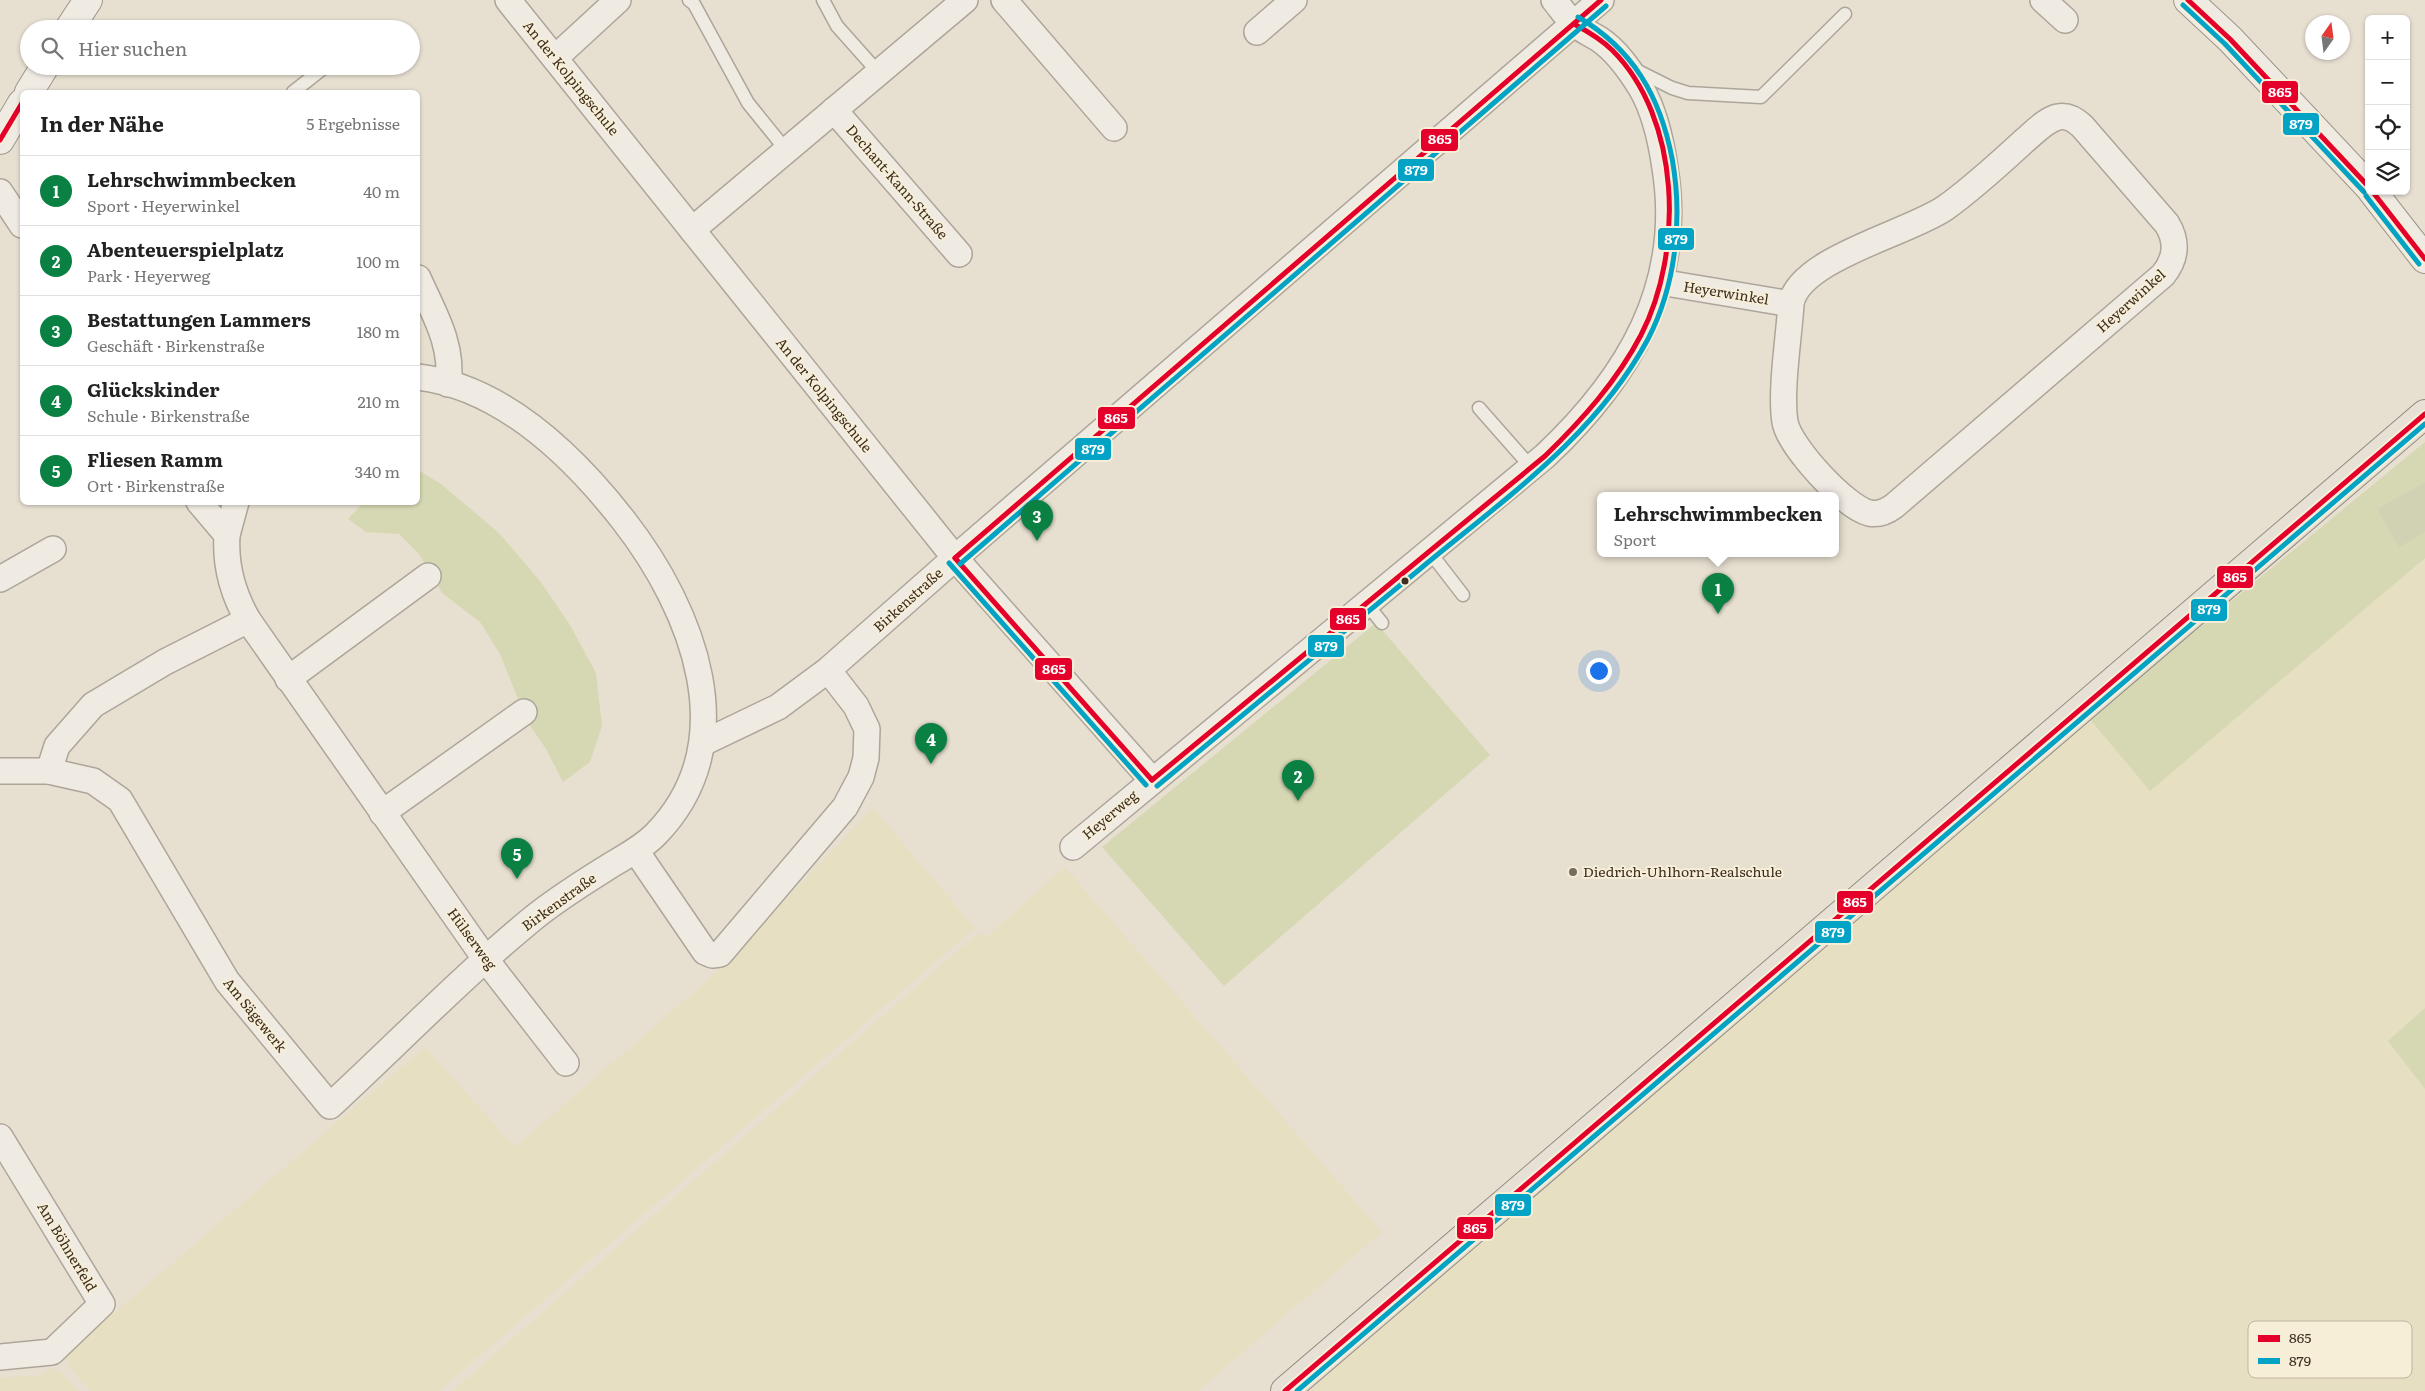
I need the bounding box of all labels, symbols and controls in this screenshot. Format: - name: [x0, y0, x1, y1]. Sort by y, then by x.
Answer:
- north arrow: [2305, 15, 2350, 60]
- map controls: [2365, 15, 2410, 195]
- button: +: [2365, 15, 2410, 60]
- street label: An der Kolpingschule: [519, 16, 625, 139]
- search box: [20, 20, 420, 75]
- icon: search: [38, 34, 66, 62]
- text: Hier suchen: [78, 34, 187, 62]
- button: −: [2365, 60, 2410, 105]
- line badge: 865: [2261, 80, 2299, 104]
- text: 865: [2268, 81, 2292, 101]
- button: locate: [2365, 105, 2410, 150]
- text: In der Nähe: [40, 107, 164, 138]
- text: 5 Ergebnisse: [306, 111, 400, 135]
- line badge: 879: [2282, 112, 2320, 136]
- text: 879: [2289, 113, 2313, 133]
- street label: Dechant-Kann-Straße: [842, 120, 953, 243]
- line badge: 865: [1420, 128, 1459, 152]
- text: 865: [1428, 128, 1452, 148]
- button: layers: [2365, 150, 2410, 195]
- line badge: 879: [1397, 158, 1435, 182]
- text: 879: [1404, 159, 1428, 179]
- text: Lehrschwimmbecken: [87, 165, 296, 193]
- text: 1: [53, 179, 59, 203]
- text: 40 m: [363, 179, 400, 203]
- text: Sport · Heyerwinkel: [87, 193, 240, 217]
- line badge: 879: [1657, 227, 1695, 251]
- text: 879: [1664, 228, 1688, 248]
- text: Abenteuerspielplatz: [87, 235, 284, 263]
- text: 2: [52, 249, 60, 273]
- text: 100 m: [356, 249, 400, 273]
- text: Park · Heyerweg: [87, 263, 210, 287]
- street label: Heyerwinkel: [2092, 264, 2169, 337]
- street label: Heyerwinkel: [1682, 275, 1771, 309]
- text: Bestattungen Lammers: [87, 305, 311, 333]
- text: 3: [52, 319, 60, 343]
- text: 180 m: [357, 319, 400, 343]
- text: Geschäft · Birkenstraße: [87, 333, 265, 357]
- street label: An der Kolpingschule: [772, 333, 878, 456]
- text: Glückskinder: [87, 375, 220, 403]
- text: 4: [51, 389, 61, 413]
- text: 210 m: [357, 389, 400, 413]
- text: Schule · Birkenstraße: [87, 403, 250, 427]
- line badge: 865: [1097, 406, 1136, 430]
- text: 865: [1104, 407, 1128, 427]
- line badge: 879: [1074, 437, 1112, 461]
- text: 879: [1081, 438, 1105, 458]
- text: Fliesen Ramm: [87, 445, 223, 473]
- text: 5: [52, 459, 60, 483]
- text: 340 m: [355, 459, 400, 483]
- text: Ort · Birkenstraße: [87, 473, 225, 497]
- popup: [1597, 492, 1839, 557]
- text: Lehrschwimmbecken: [1613, 499, 1823, 527]
- pin: 3: [1021, 500, 1053, 541]
- text: Sport: [1613, 527, 1656, 551]
- street label: Birkenstraße: [868, 563, 946, 636]
- line badge: 865: [2216, 565, 2254, 589]
- text: 865: [2223, 566, 2247, 586]
- pin: 1: [1702, 573, 1734, 614]
- unlabelled marker: [1400, 576, 1410, 586]
- line badge: 879: [2190, 598, 2228, 622]
- text: 879: [2197, 598, 2221, 618]
- line badge: 865: [1329, 607, 1367, 631]
- text: 865: [1336, 608, 1360, 628]
- line badge: 879: [1307, 634, 1345, 658]
- text: 879: [1314, 635, 1338, 655]
- line badge: 865: [1034, 657, 1073, 681]
- text: 865: [1042, 658, 1066, 678]
- your location: [1586, 658, 1612, 684]
- pin: 4: [915, 723, 947, 764]
- pin: 2: [1282, 760, 1314, 801]
- street label: Heyerweg: [1077, 785, 1142, 843]
- pin: 5: [501, 838, 533, 879]
- place label: Diedrich-Uhlhorn-Realschule: [1583, 861, 1782, 881]
- marker: Diedrich-Uhlhorn-Realschule: [1567, 866, 1579, 878]
- street label: Birkenstraße: [517, 867, 600, 935]
- line badge: 865: [1836, 890, 1874, 914]
- text: 865: [1843, 891, 1867, 911]
- street label: Hülserweg: [444, 903, 502, 974]
- line badge: 879: [1814, 920, 1852, 944]
- text: 879: [1821, 921, 1845, 941]
- street label: Am Sägewerk: [219, 973, 292, 1056]
- line badge: 879: [1494, 1193, 1532, 1217]
- text: 879: [1501, 1194, 1525, 1214]
- street label: Am Böhnerfeld: [33, 1198, 103, 1295]
- line badge: 865: [1456, 1216, 1494, 1240]
- text: 865: [1463, 1217, 1487, 1237]
- legend: [2248, 1321, 2412, 1378]
- text: 865: [2289, 1327, 2311, 1347]
- text: 879: [2289, 1350, 2311, 1370]

